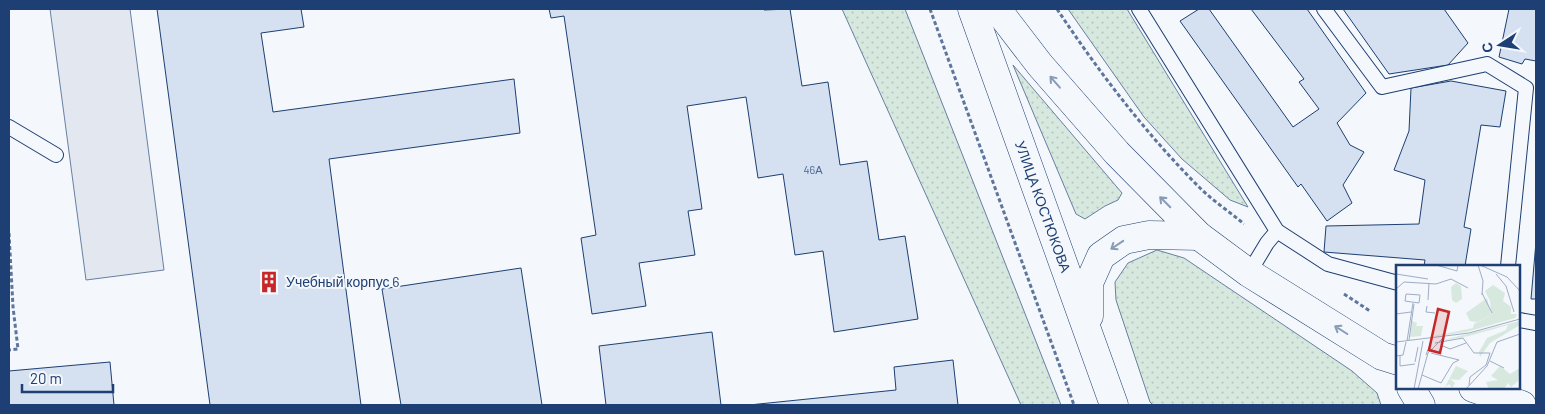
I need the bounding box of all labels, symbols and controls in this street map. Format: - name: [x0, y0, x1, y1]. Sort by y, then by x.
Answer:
- north arrow: [1475, 20, 1525, 70]
- text: С: [1477, 41, 1496, 55]
- one-way arrow: [1049, 76, 1060, 89]
- street label: УЛИЦА КОСТЮКОВА: [1012, 138, 1075, 275]
- house number: 46А: [803, 163, 823, 176]
- one-way arrow: [1159, 195, 1171, 208]
- one-way arrow: [1111, 240, 1125, 250]
- inset map: [1396, 265, 1520, 389]
- building icon: Учебный корпус 6: [256, 269, 282, 295]
- place label: Учебный корпус 6: [286, 273, 400, 290]
- one-way arrow: [1334, 325, 1348, 335]
- scale bar: [22, 362, 114, 394]
- text: 20 m: [30, 369, 62, 387]

